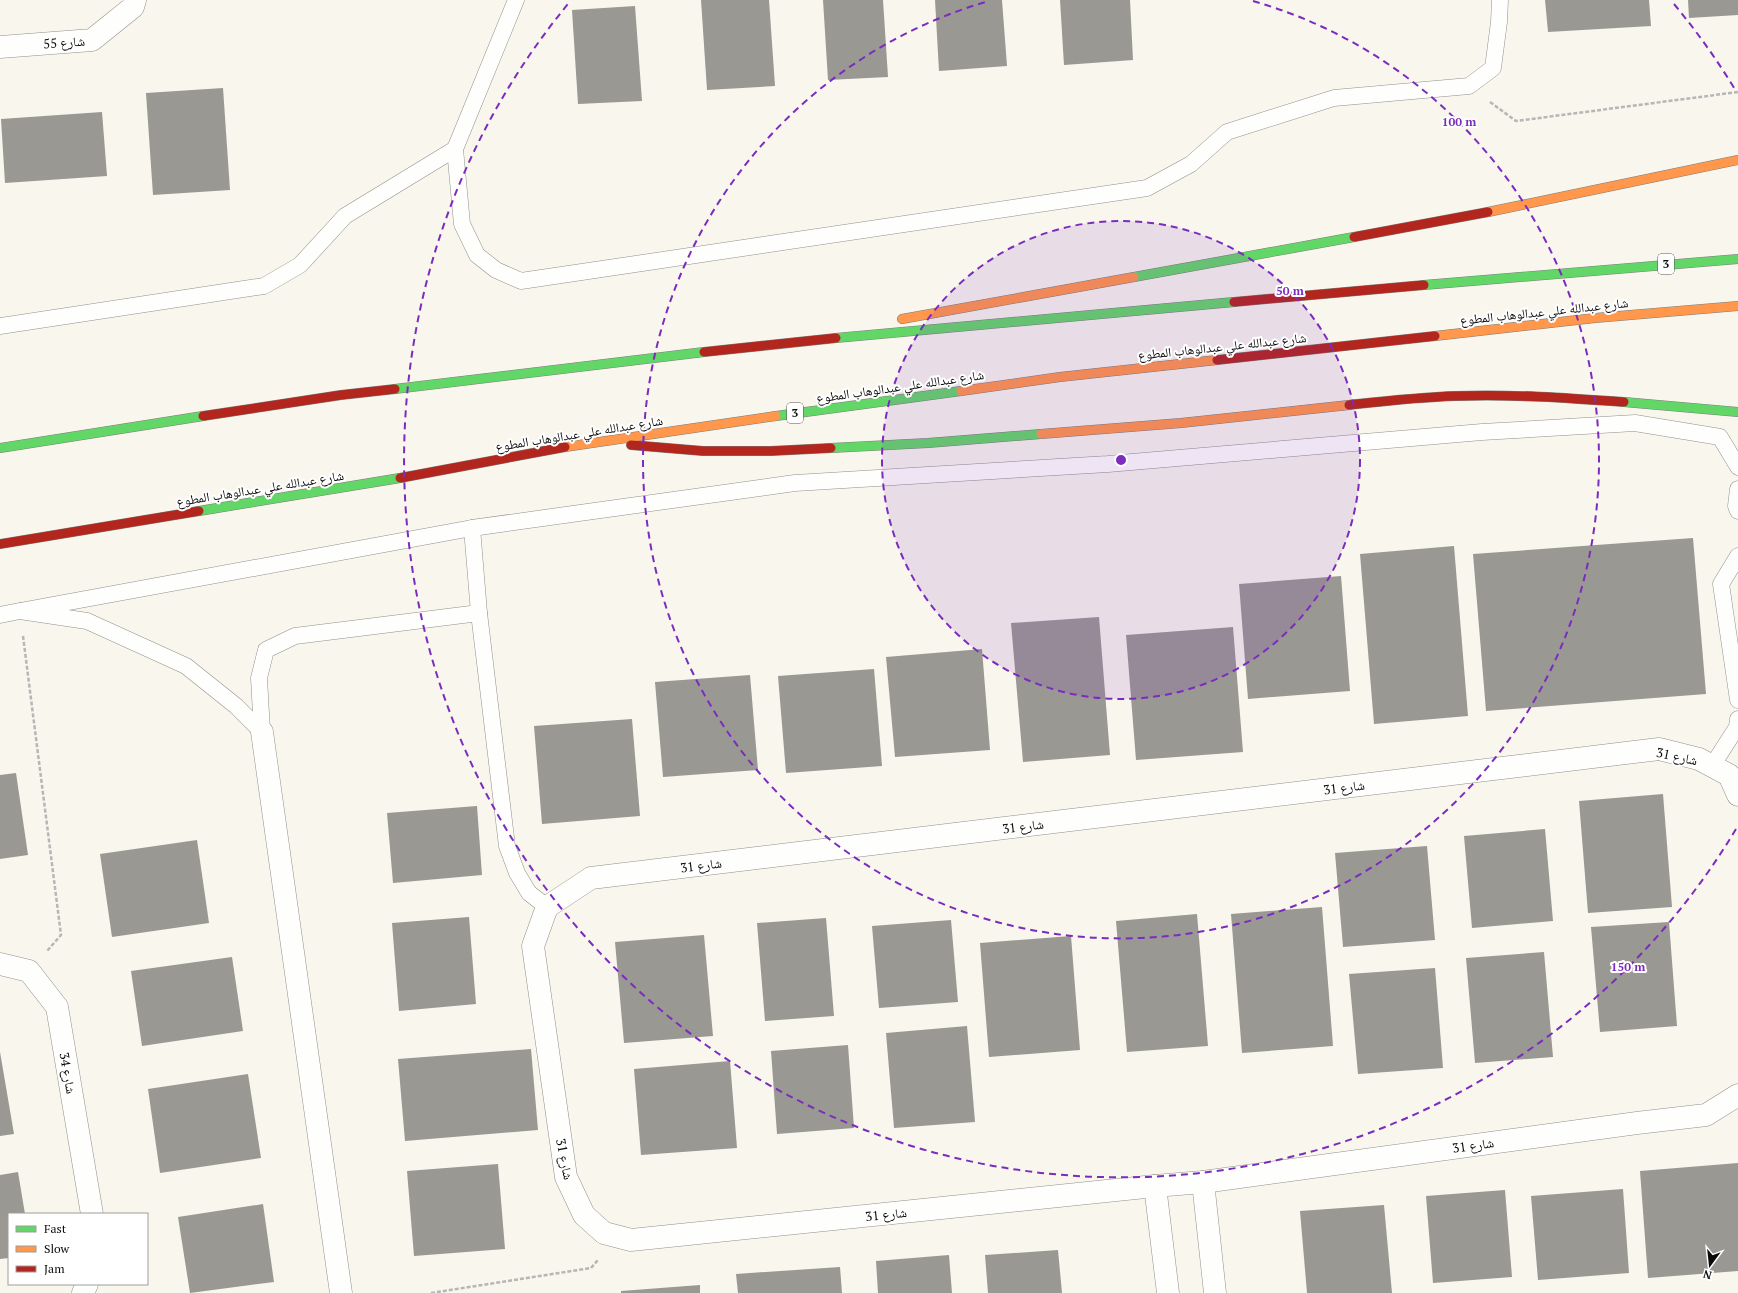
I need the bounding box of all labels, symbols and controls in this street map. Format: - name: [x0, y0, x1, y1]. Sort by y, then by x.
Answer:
- street label: شارع 55: [43, 32, 86, 53]
- text: 100 m: [1442, 114, 1476, 129]
- road number: 3: [1658, 254, 1674, 274]
- text: 50 m: [1276, 283, 1304, 298]
- street label: شارع عبدالله علي عبدالوهاب المطوع: [1459, 293, 1629, 331]
- street label: شارع عبدالله علي عبدالوهاب المطوع: [1137, 328, 1307, 366]
- street label: شارع عبدالله علي عبدالوهاب المطوع: [815, 365, 985, 409]
- road number: 3: [787, 403, 803, 423]
- street label: شارع عبدالله علي عبدالوهاب المطوع: [494, 411, 664, 457]
- centre of rings: [1114, 453, 1128, 467]
- street label: شارع عبدالله علي عبدالوهاب المطوع: [175, 466, 345, 512]
- street label: شارع 31: [1655, 743, 1699, 770]
- street label: شارع 31: [1322, 776, 1366, 799]
- street label: شارع 31: [1001, 815, 1045, 838]
- street label: شارع 31: [679, 854, 723, 877]
- text: 150 m: [1611, 959, 1645, 974]
- street label: شارع 34: [55, 1051, 80, 1095]
- street label: شارع 31: [1451, 1133, 1495, 1158]
- street label: شارع 31: [551, 1137, 578, 1181]
- street label: شارع 31: [864, 1203, 908, 1226]
- legend: [8, 1213, 148, 1285]
- text: Fast: [44, 1221, 67, 1236]
- text: Slow: [44, 1241, 70, 1256]
- north arrow: [1690, 1245, 1730, 1285]
- text: Jam: [44, 1261, 65, 1276]
- text: N: [1701, 1267, 1713, 1283]

